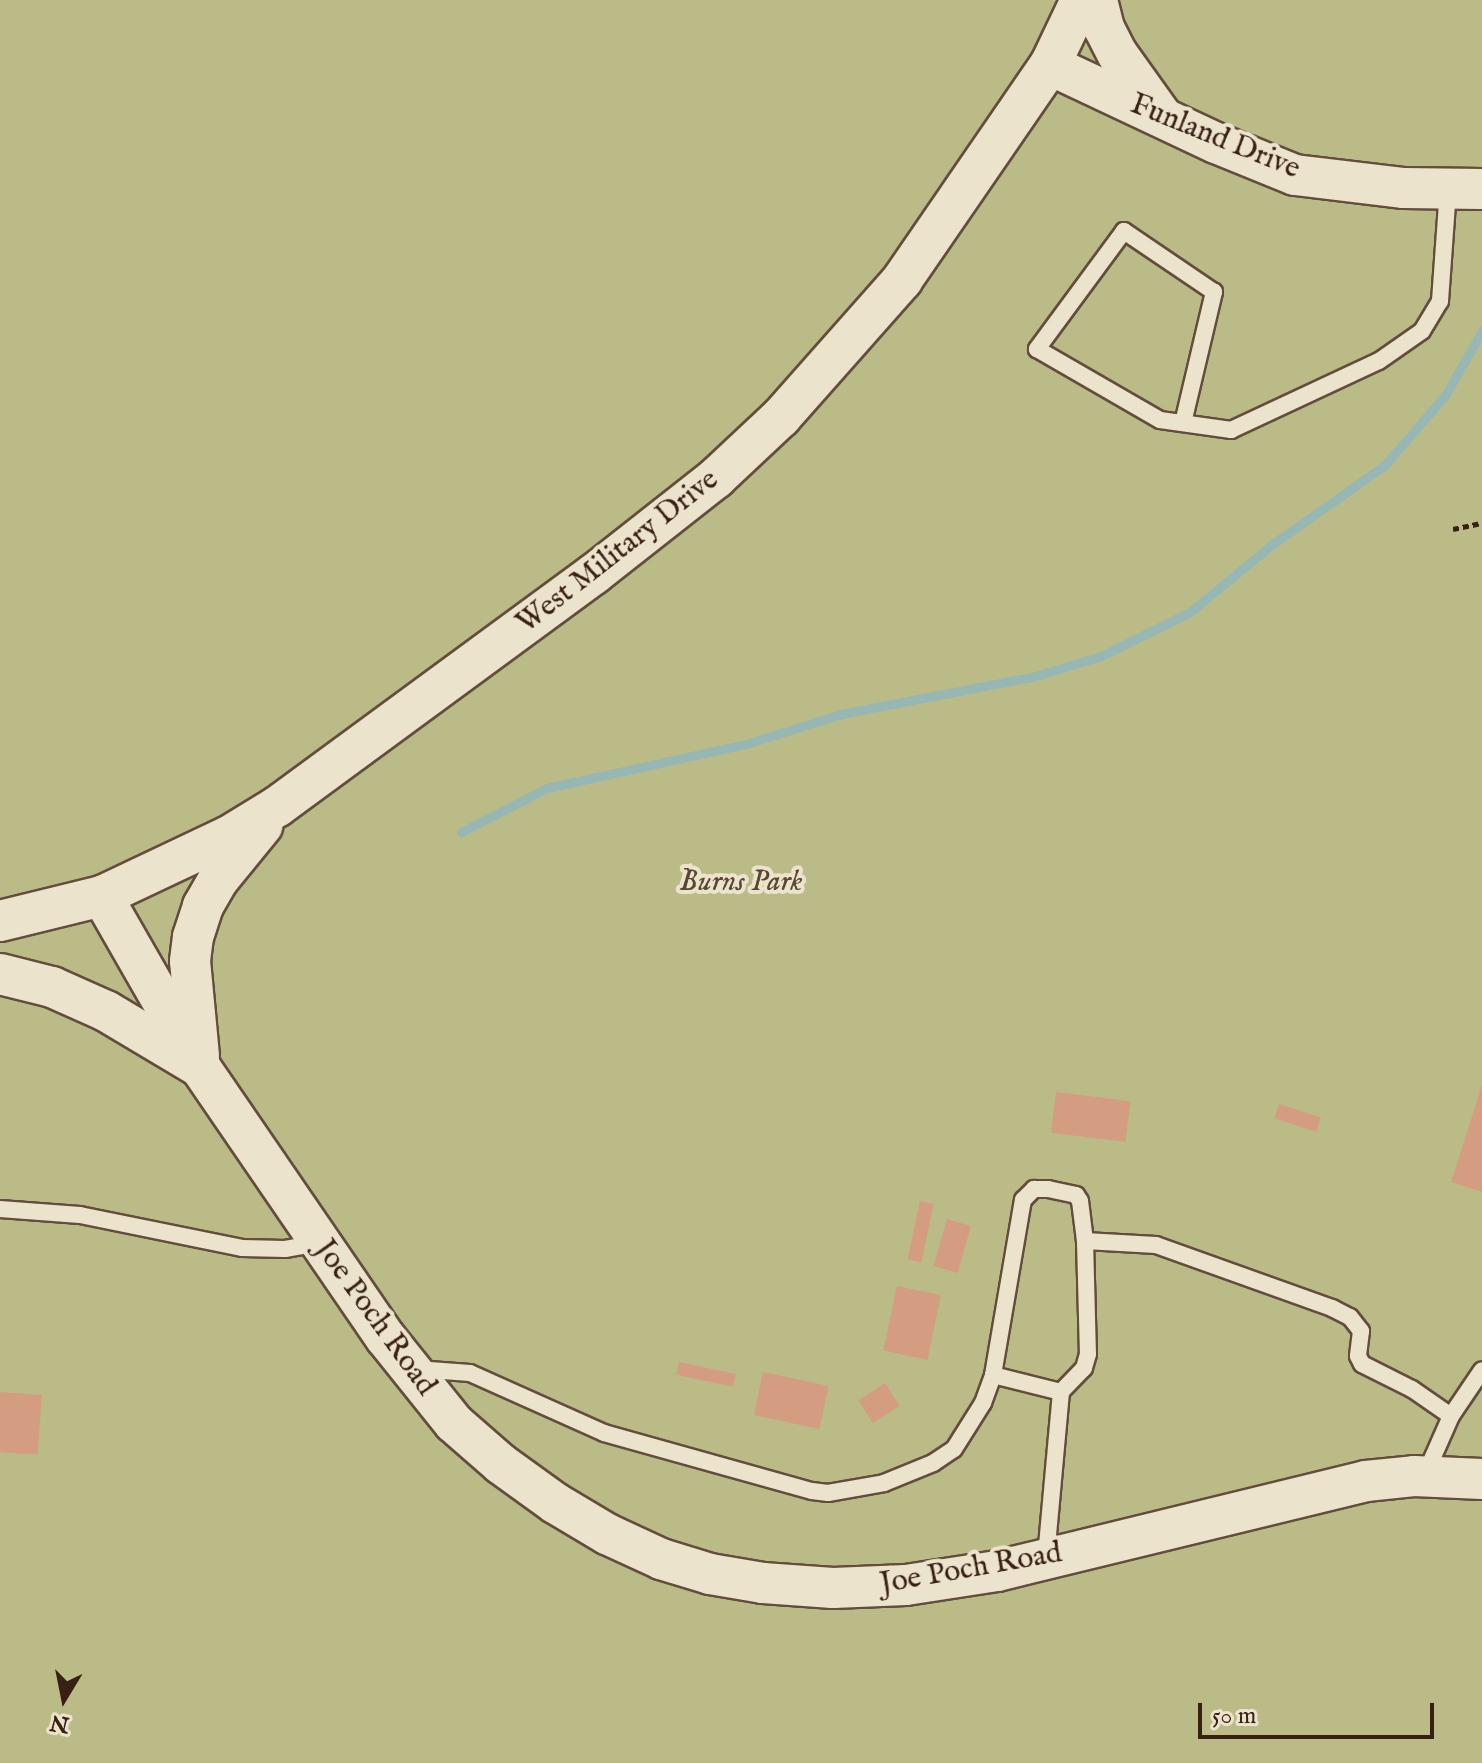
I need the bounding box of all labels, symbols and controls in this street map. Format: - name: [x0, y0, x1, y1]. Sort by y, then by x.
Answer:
- street label: Funland Drive: [1125, 87, 1305, 187]
- street label: West Military Drive: [510, 462, 726, 642]
- park label: Burns Park: [679, 864, 803, 900]
- street label: Joe Poch Road: [306, 1233, 444, 1403]
- street label: Joe Poch Road: [877, 1535, 1065, 1603]
- north arrow: [24, 1659, 104, 1739]
- scale bar: [1202, 1687, 1438, 1737]
- text: 50 m: [1212, 1701, 1256, 1732]
- text: N: [48, 1707, 72, 1738]

